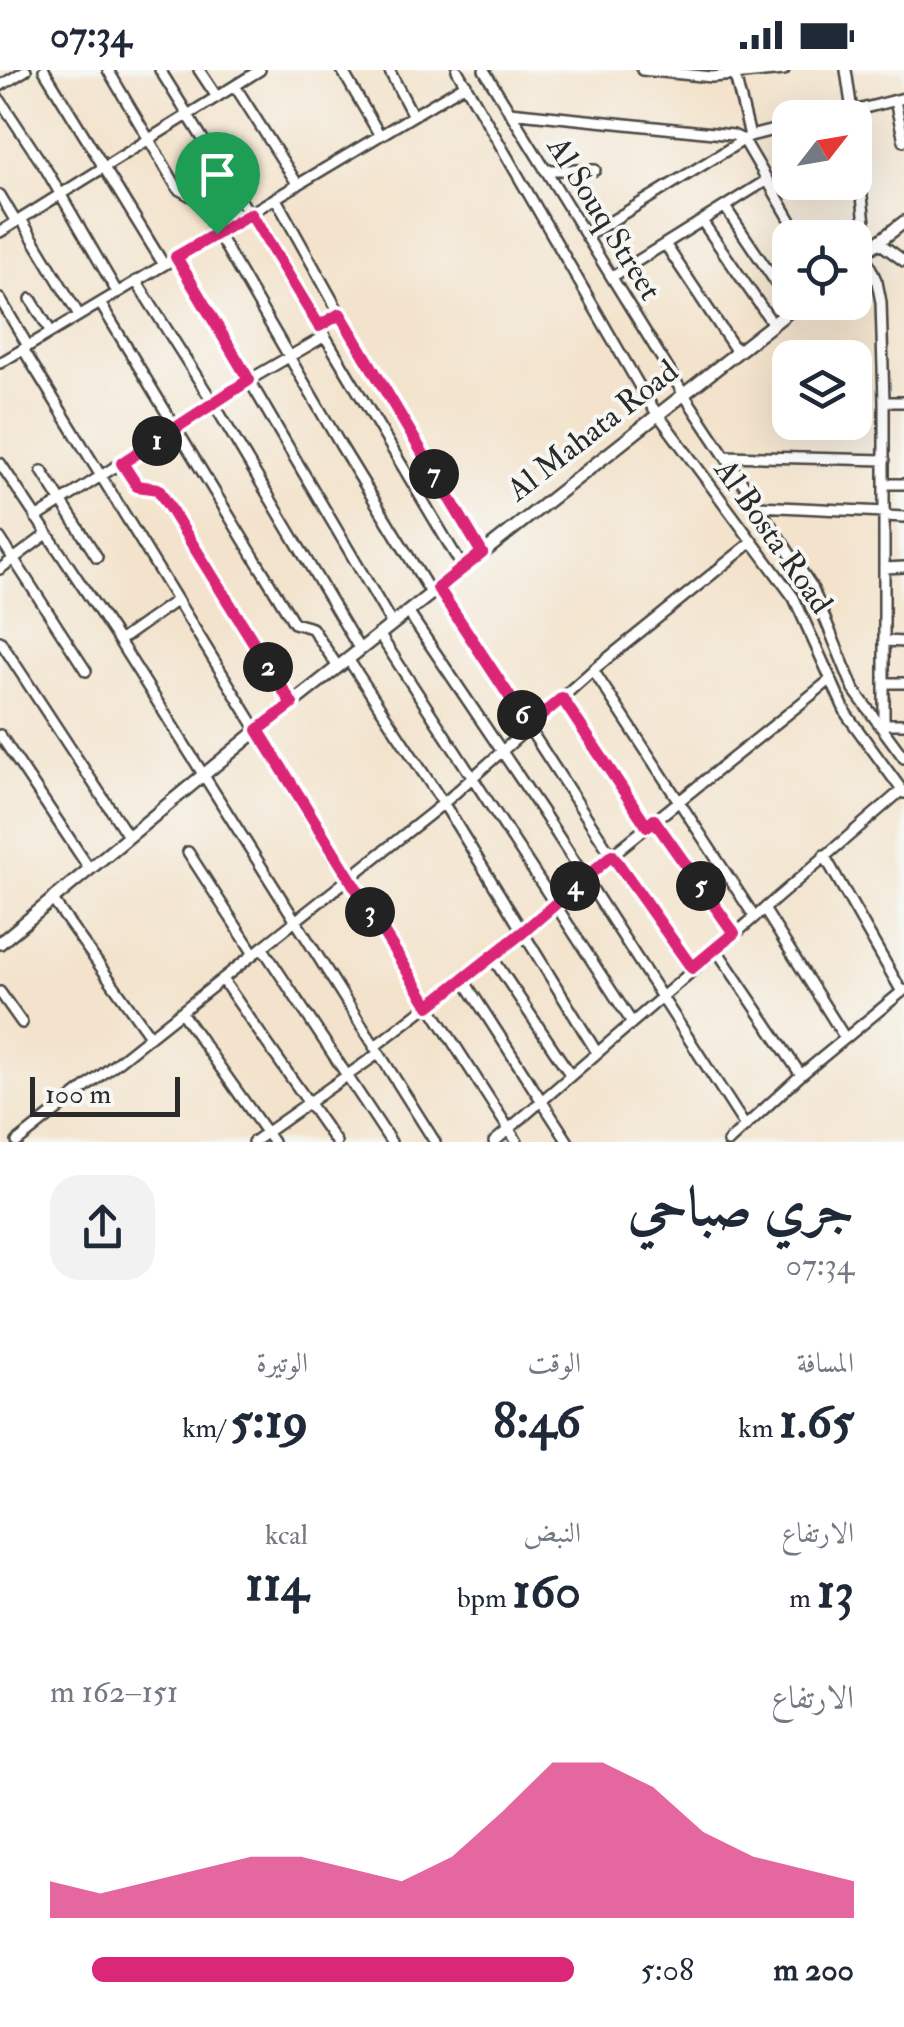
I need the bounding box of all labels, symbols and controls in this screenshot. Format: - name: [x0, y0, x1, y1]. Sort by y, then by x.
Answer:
- text: 07:34: [50, 11, 131, 59]
- north arrow: [772, 100, 872, 200]
- map controls: [772, 100, 872, 440]
- street label: Al Souq Street: [538, 128, 670, 308]
- pin: [175, 132, 260, 235]
- icon: arrive: [190, 147, 245, 202]
- button: locate: [772, 220, 872, 320]
- button: layers: [772, 340, 872, 440]
- street label: Al Mahata Road: [498, 351, 686, 511]
- pin: 1: [132, 416, 182, 466]
- text: 1: [152, 423, 162, 458]
- pin: 7: [409, 449, 459, 499]
- street label: Al Bosta Road: [705, 451, 841, 622]
- text: 7: [428, 456, 440, 491]
- pin: 2: [243, 642, 293, 692]
- text: 2: [261, 649, 275, 684]
- pin: 6: [497, 690, 547, 740]
- text: 6: [515, 697, 529, 732]
- pin: 4: [550, 861, 600, 911]
- pin: 5: [676, 861, 726, 911]
- text: 4: [567, 868, 583, 903]
- text: 5: [695, 868, 707, 903]
- pin: 3: [345, 887, 395, 937]
- text: 3: [365, 894, 375, 929]
- scale bar: [30, 1072, 180, 1116]
- text: 100 m: [45, 1077, 111, 1112]
- text: جري صباحي: [628, 1173, 854, 1242]
- button: share: [50, 1175, 155, 1280]
- text: 07:34: [786, 1245, 854, 1285]
- text: الوتيرة: [256, 1346, 308, 1381]
- text: الوقت: [527, 1346, 581, 1381]
- text: المسافة: [797, 1346, 854, 1381]
- text: 5:19: [230, 1390, 308, 1453]
- text: 8:46: [493, 1390, 581, 1453]
- text: 1.65: [779, 1390, 854, 1453]
- text: /km: [182, 1411, 230, 1446]
- text: km: [738, 1411, 779, 1446]
- text: النبض: [523, 1516, 581, 1551]
- text: الارتفاع: [781, 1516, 854, 1551]
- text: kcal: [265, 1518, 308, 1553]
- text: 114: [245, 1553, 308, 1616]
- text: 160: [513, 1560, 581, 1623]
- text: 13: [817, 1560, 854, 1623]
- text: bpm: [457, 1581, 513, 1616]
- text: m: [789, 1581, 817, 1616]
- text: 151–162 m: [50, 1672, 178, 1712]
- text: الارتفاع: [771, 1678, 854, 1718]
- text: 5:08: [641, 1950, 694, 1990]
- text: 200 m: [773, 1950, 854, 1990]

